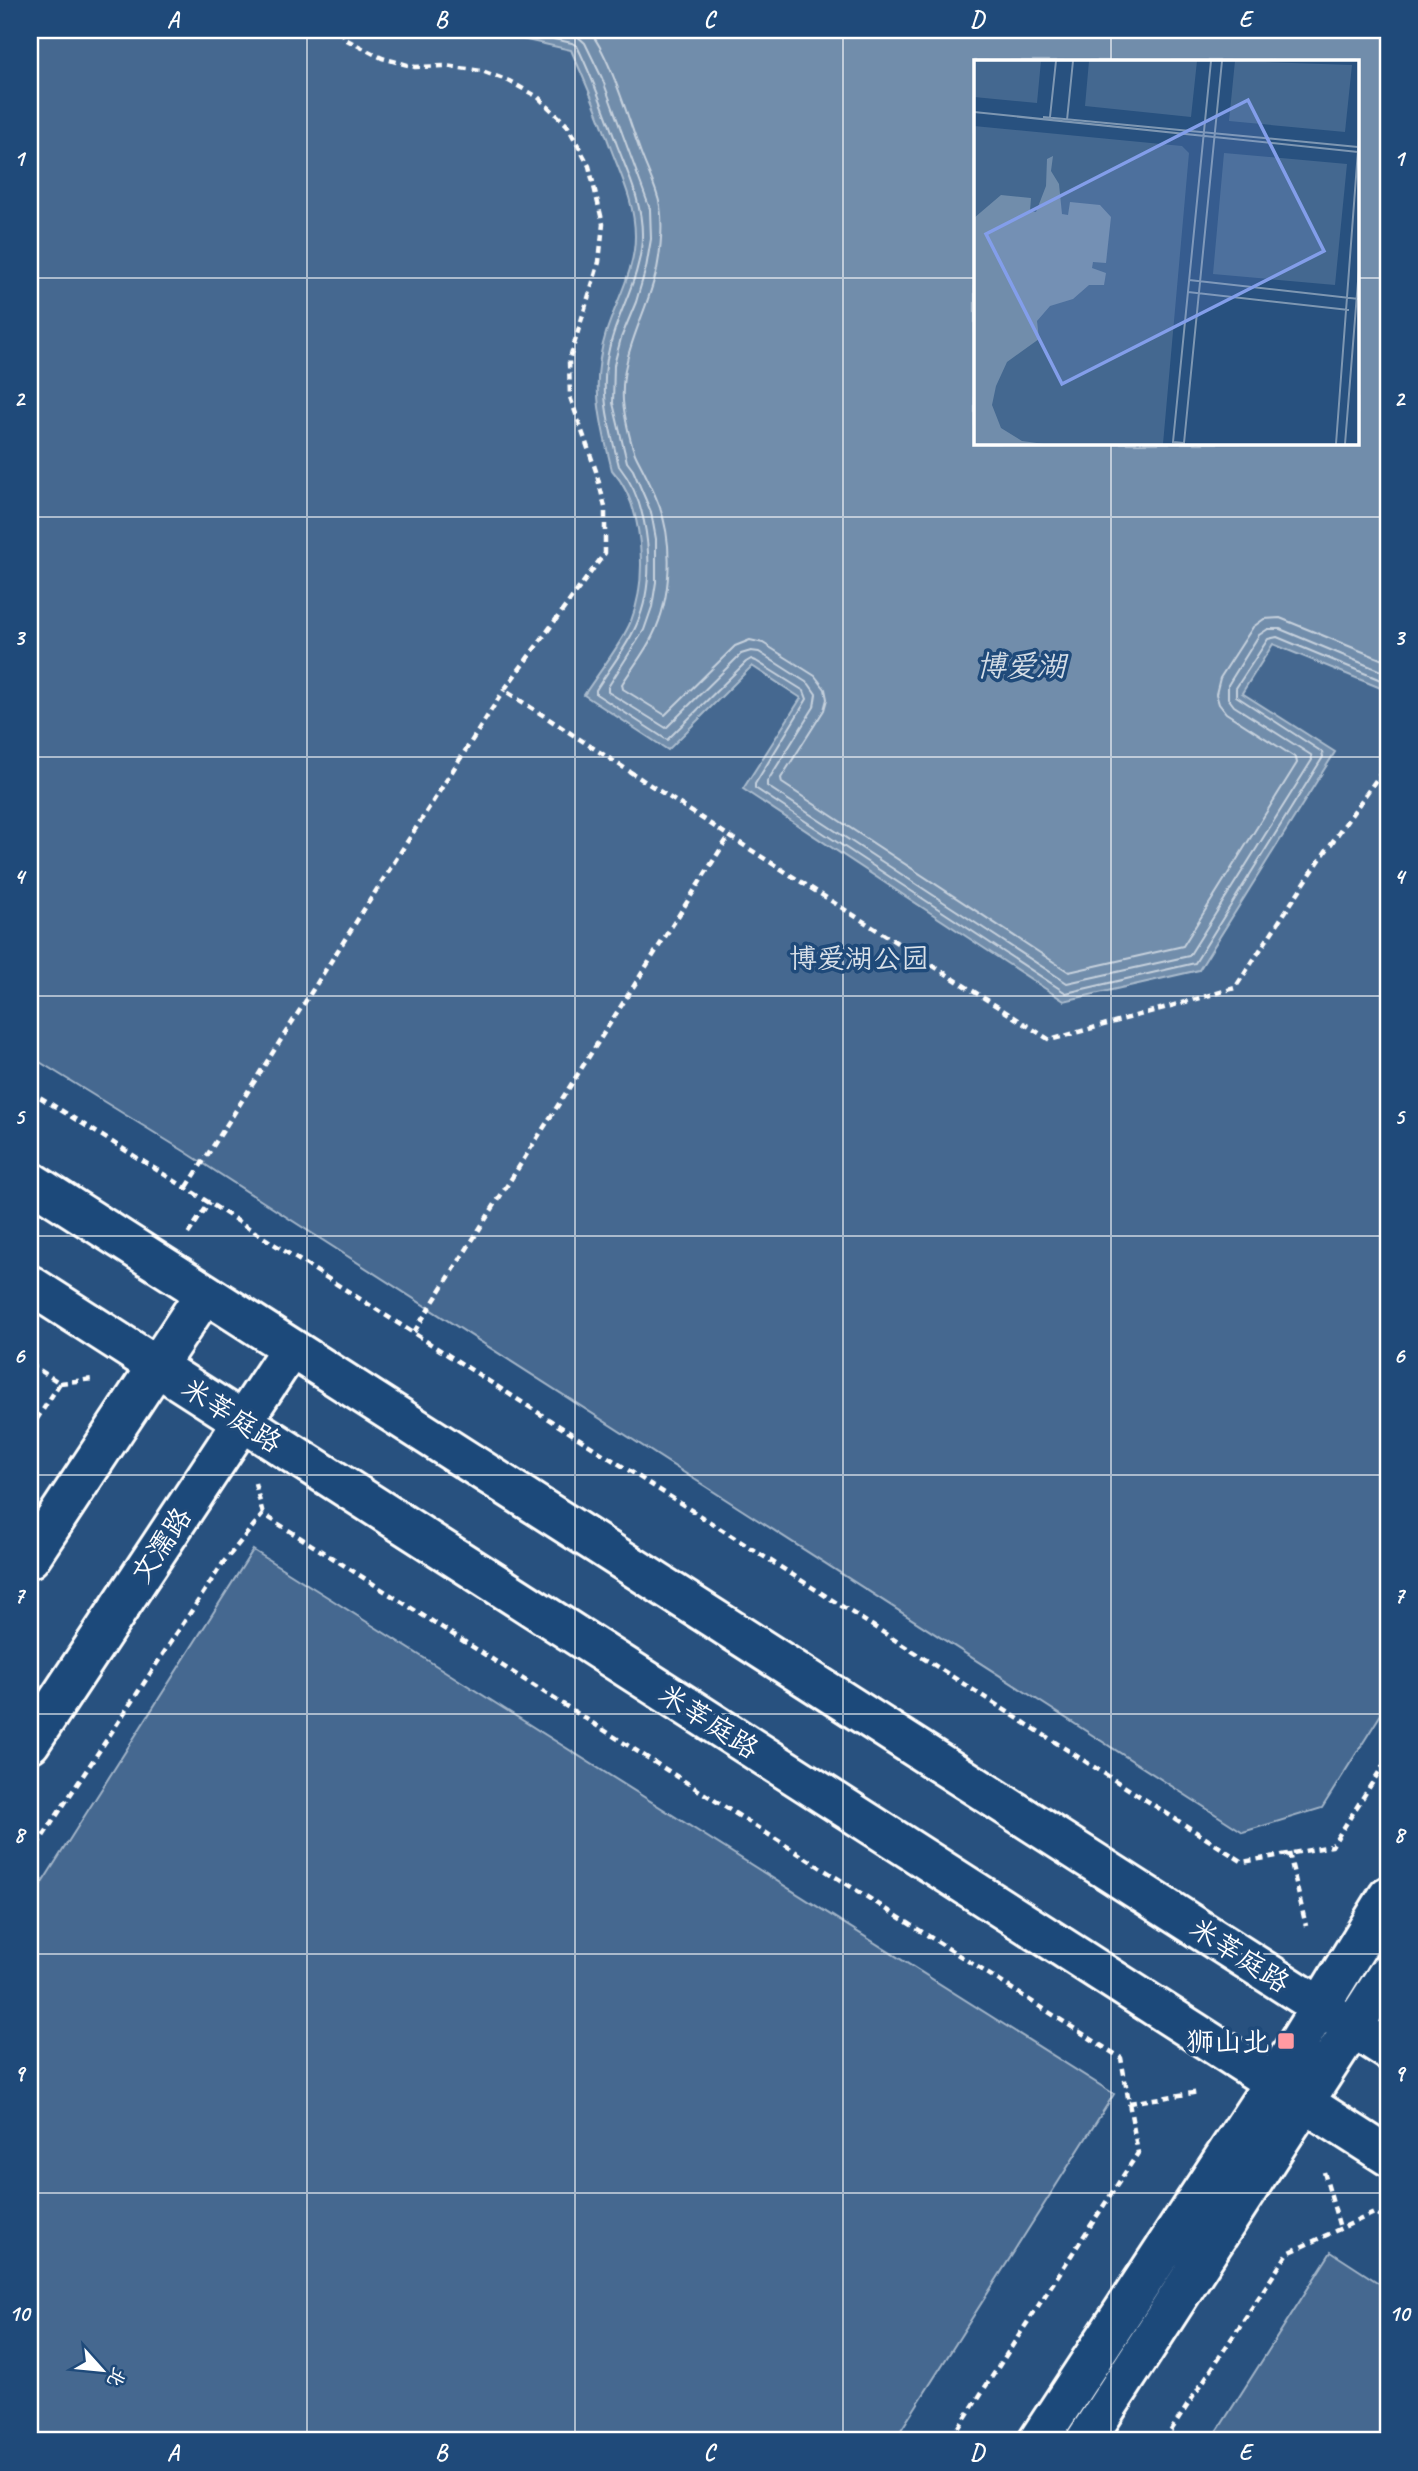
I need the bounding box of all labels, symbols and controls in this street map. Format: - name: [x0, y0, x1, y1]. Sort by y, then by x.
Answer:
- text: A: [167, 5, 181, 34]
- text: B: [435, 5, 449, 34]
- text: C: [704, 5, 718, 34]
- text: D: [970, 5, 986, 34]
- text: E: [1239, 5, 1255, 34]
- inset map: [974, 60, 1358, 444]
- text: 1: [14, 144, 27, 173]
- text: 1: [1394, 144, 1407, 173]
- text: 2: [14, 384, 27, 413]
- text: 2: [1394, 384, 1407, 413]
- text: 3: [14, 623, 27, 652]
- text: 3: [1394, 623, 1407, 652]
- water label: 博爱湖: [976, 647, 1069, 685]
- text: 4: [14, 862, 27, 891]
- text: 4: [1394, 862, 1407, 891]
- park label: 博爱湖公园: [789, 941, 929, 976]
- text: 5: [14, 1102, 26, 1131]
- text: 5: [1394, 1102, 1406, 1131]
- text: 6: [14, 1341, 27, 1370]
- text: 6: [1394, 1341, 1407, 1370]
- street label: 米莘庭路: [175, 1370, 289, 1460]
- street label: 文濡路: [123, 1500, 199, 1590]
- text: 7: [14, 1581, 27, 1610]
- text: 7: [1394, 1581, 1407, 1610]
- street label: 米莘庭路: [652, 1676, 766, 1766]
- text: 8: [14, 1820, 27, 1849]
- text: 8: [1394, 1820, 1407, 1849]
- street label: 米莘庭路: [1183, 1910, 1297, 2000]
- place label: 狮山北: [1186, 2024, 1270, 2059]
- marker: 狮山北: [1276, 2031, 1296, 2051]
- text: 9: [14, 2059, 27, 2088]
- text: 9: [1394, 2059, 1407, 2088]
- text: 10: [9, 2299, 32, 2328]
- text: 10: [1389, 2299, 1412, 2328]
- north arrow: [66, 2334, 136, 2404]
- text: 北: [101, 2363, 131, 2391]
- text: A: [167, 2438, 181, 2467]
- text: B: [435, 2438, 449, 2467]
- text: C: [704, 2438, 718, 2467]
- text: D: [970, 2438, 986, 2467]
- text: E: [1239, 2438, 1255, 2467]

